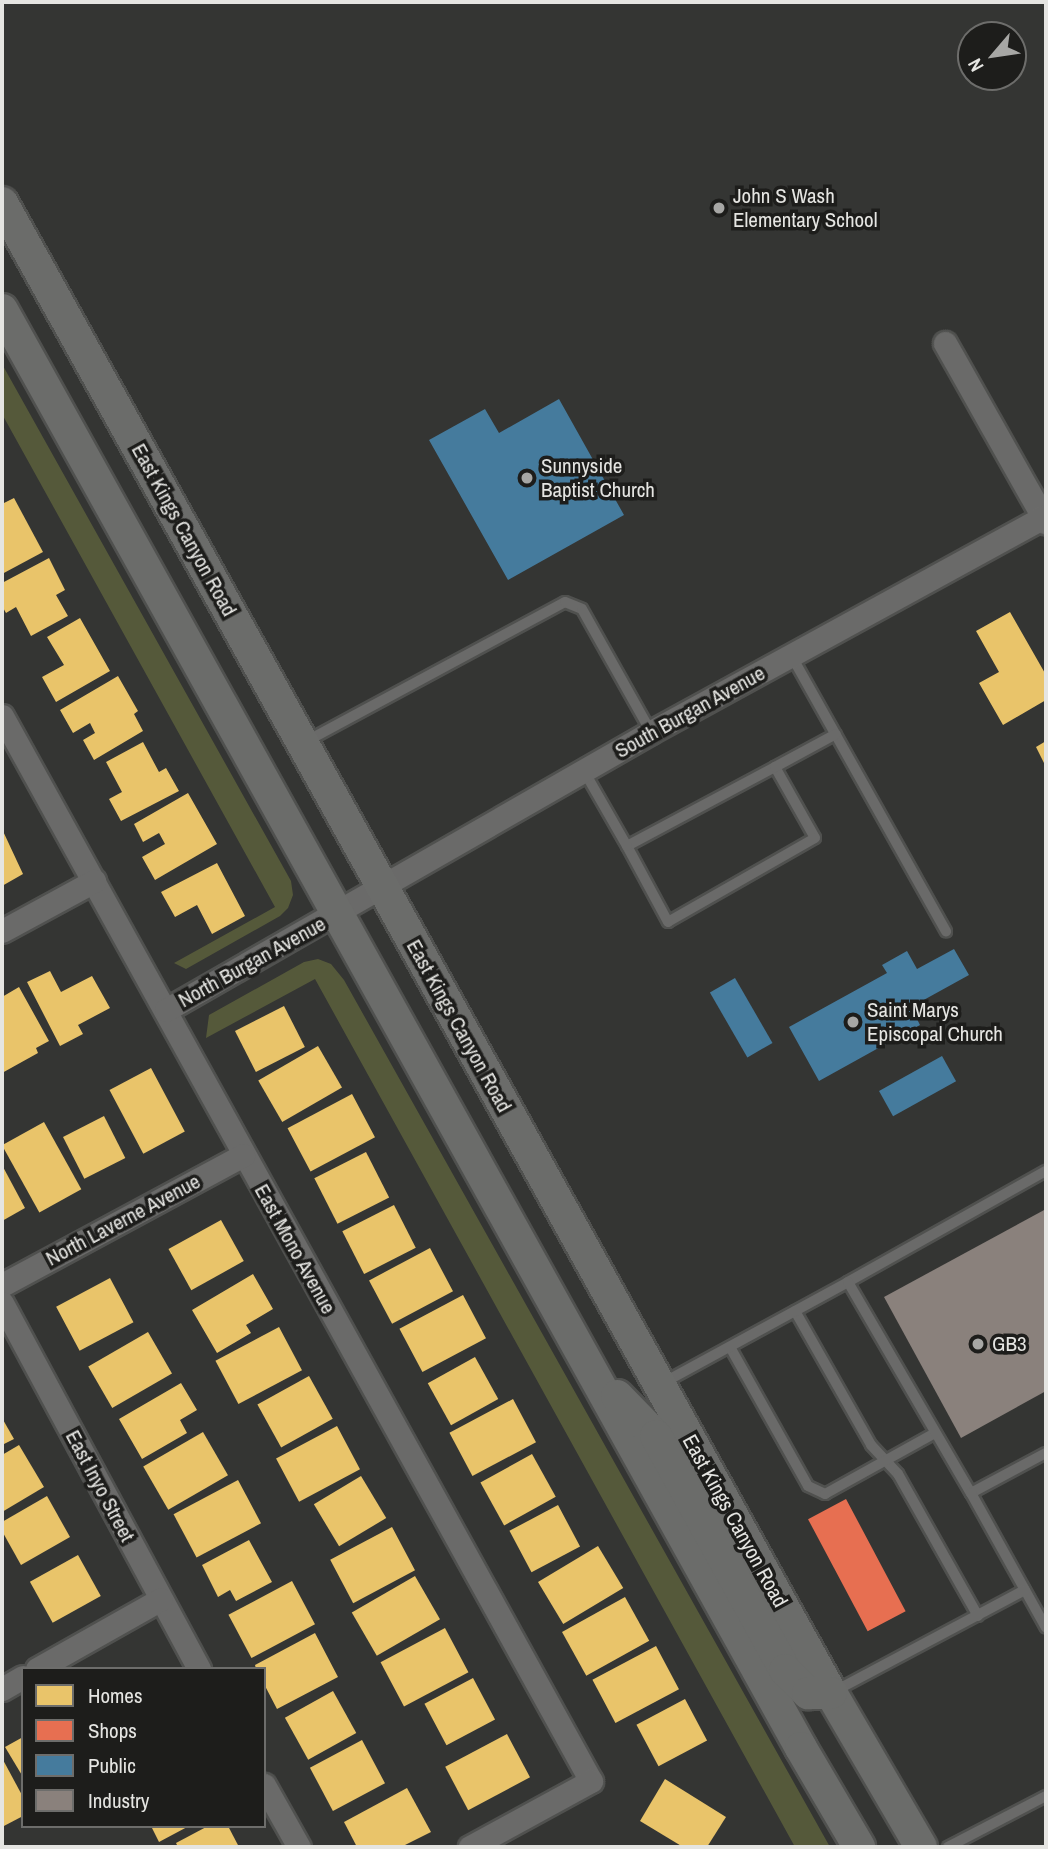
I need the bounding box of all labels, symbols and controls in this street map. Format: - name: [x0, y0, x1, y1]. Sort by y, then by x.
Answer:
- north arrow: [957, 21, 1027, 91]
- text: N: [961, 54, 989, 76]
- place label: John S Wash Elementary School: [733, 183, 878, 233]
- marker: John S Wash Elementary School: [711, 200, 727, 216]
- street label: East Kings Canyon Road: [126, 439, 242, 621]
- place label: Sunnyside Baptist Church: [541, 453, 655, 503]
- marker: Sunnyside Baptist Church: [519, 470, 535, 486]
- street label: South Burgan Avenue: [610, 660, 770, 764]
- street label: North Burgan Avenue: [174, 911, 330, 1013]
- street label: East Kings Canyon Road: [401, 935, 517, 1117]
- place label: Saint Marys Episcopal Church: [867, 997, 1003, 1047]
- marker: Saint Marys Episcopal Church: [845, 1014, 861, 1030]
- street label: North Laverne Avenue: [41, 1168, 205, 1272]
- street label: East Mono Avenue: [249, 1179, 341, 1319]
- place label: GB3: [992, 1331, 1026, 1357]
- marker: GB3: [970, 1336, 986, 1352]
- street label: East Inyo Street: [60, 1426, 140, 1546]
- street label: East Kings Canyon Road: [677, 1430, 793, 1612]
- legend: [21, 1667, 266, 1828]
- text: Homes: [88, 1681, 143, 1710]
- text: Shops: [88, 1716, 137, 1745]
- text: Public: [88, 1751, 136, 1780]
- text: Industry: [88, 1786, 149, 1815]

